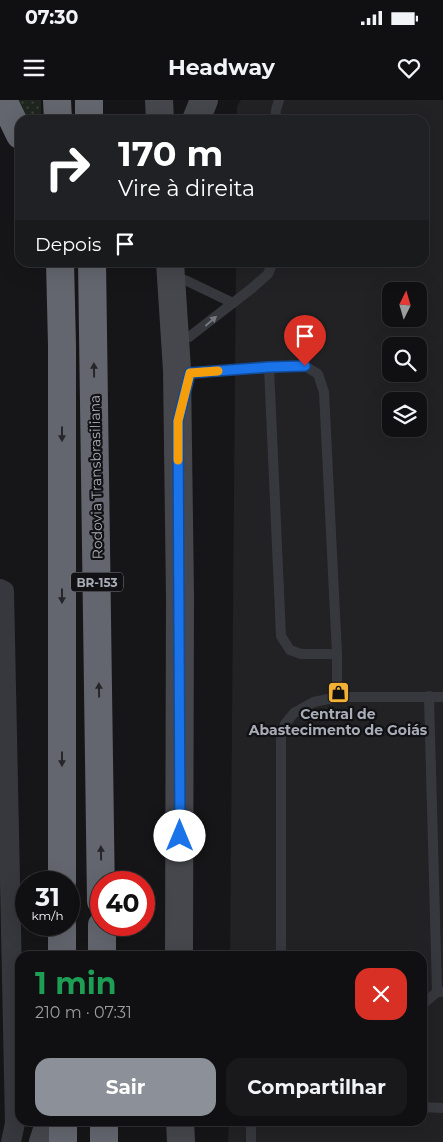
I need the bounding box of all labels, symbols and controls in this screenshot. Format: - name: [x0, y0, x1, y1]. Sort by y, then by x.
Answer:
- text: 07:30: [25, 6, 78, 29]
- icon: menu: [20, 54, 48, 82]
- text: Headway: [168, 54, 275, 81]
- icon: heart: [395, 54, 423, 82]
- text: 170 m: [118, 132, 223, 175]
- icon: right: [35, 135, 100, 200]
- text: Vire à direita: [118, 175, 255, 202]
- icon: arrive: [111, 230, 139, 258]
- text: Depois: [35, 233, 101, 256]
- north arrow: [382, 282, 428, 328]
- map controls: [382, 282, 427, 437]
- one-way arrow: [205, 315, 217, 327]
- pin: [284, 315, 326, 366]
- icon: arrive: [291, 322, 319, 350]
- button: search: [382, 337, 427, 382]
- one-way arrow: [90, 362, 98, 378]
- button: layers: [382, 392, 427, 437]
- street label: Rodovia Transbrasiliana: [86, 395, 106, 559]
- one-way arrow: [58, 426, 66, 442]
- road number: BR-153: [71, 572, 123, 592]
- one-way arrow: [58, 588, 66, 604]
- shop icon: Central de Abastecimento de Goiás: [326, 680, 350, 704]
- one-way arrow: [95, 682, 103, 698]
- place label: Central de Abastecimento de Goiás: [248, 705, 428, 739]
- one-way arrow: [58, 751, 66, 767]
- position arrow: [153, 809, 205, 861]
- one-way arrow: [97, 844, 105, 860]
- speed limit sign: 40: [90, 871, 155, 936]
- text: 31: [35, 882, 60, 912]
- text: km/h: [31, 908, 64, 923]
- text: 1 min: [35, 965, 116, 1002]
- button: close: [355, 968, 407, 1020]
- text: 210 m · 07:31: [35, 1003, 132, 1022]
- button: Sair: [35, 1058, 216, 1116]
- button: Compartilhar: [226, 1058, 407, 1116]

